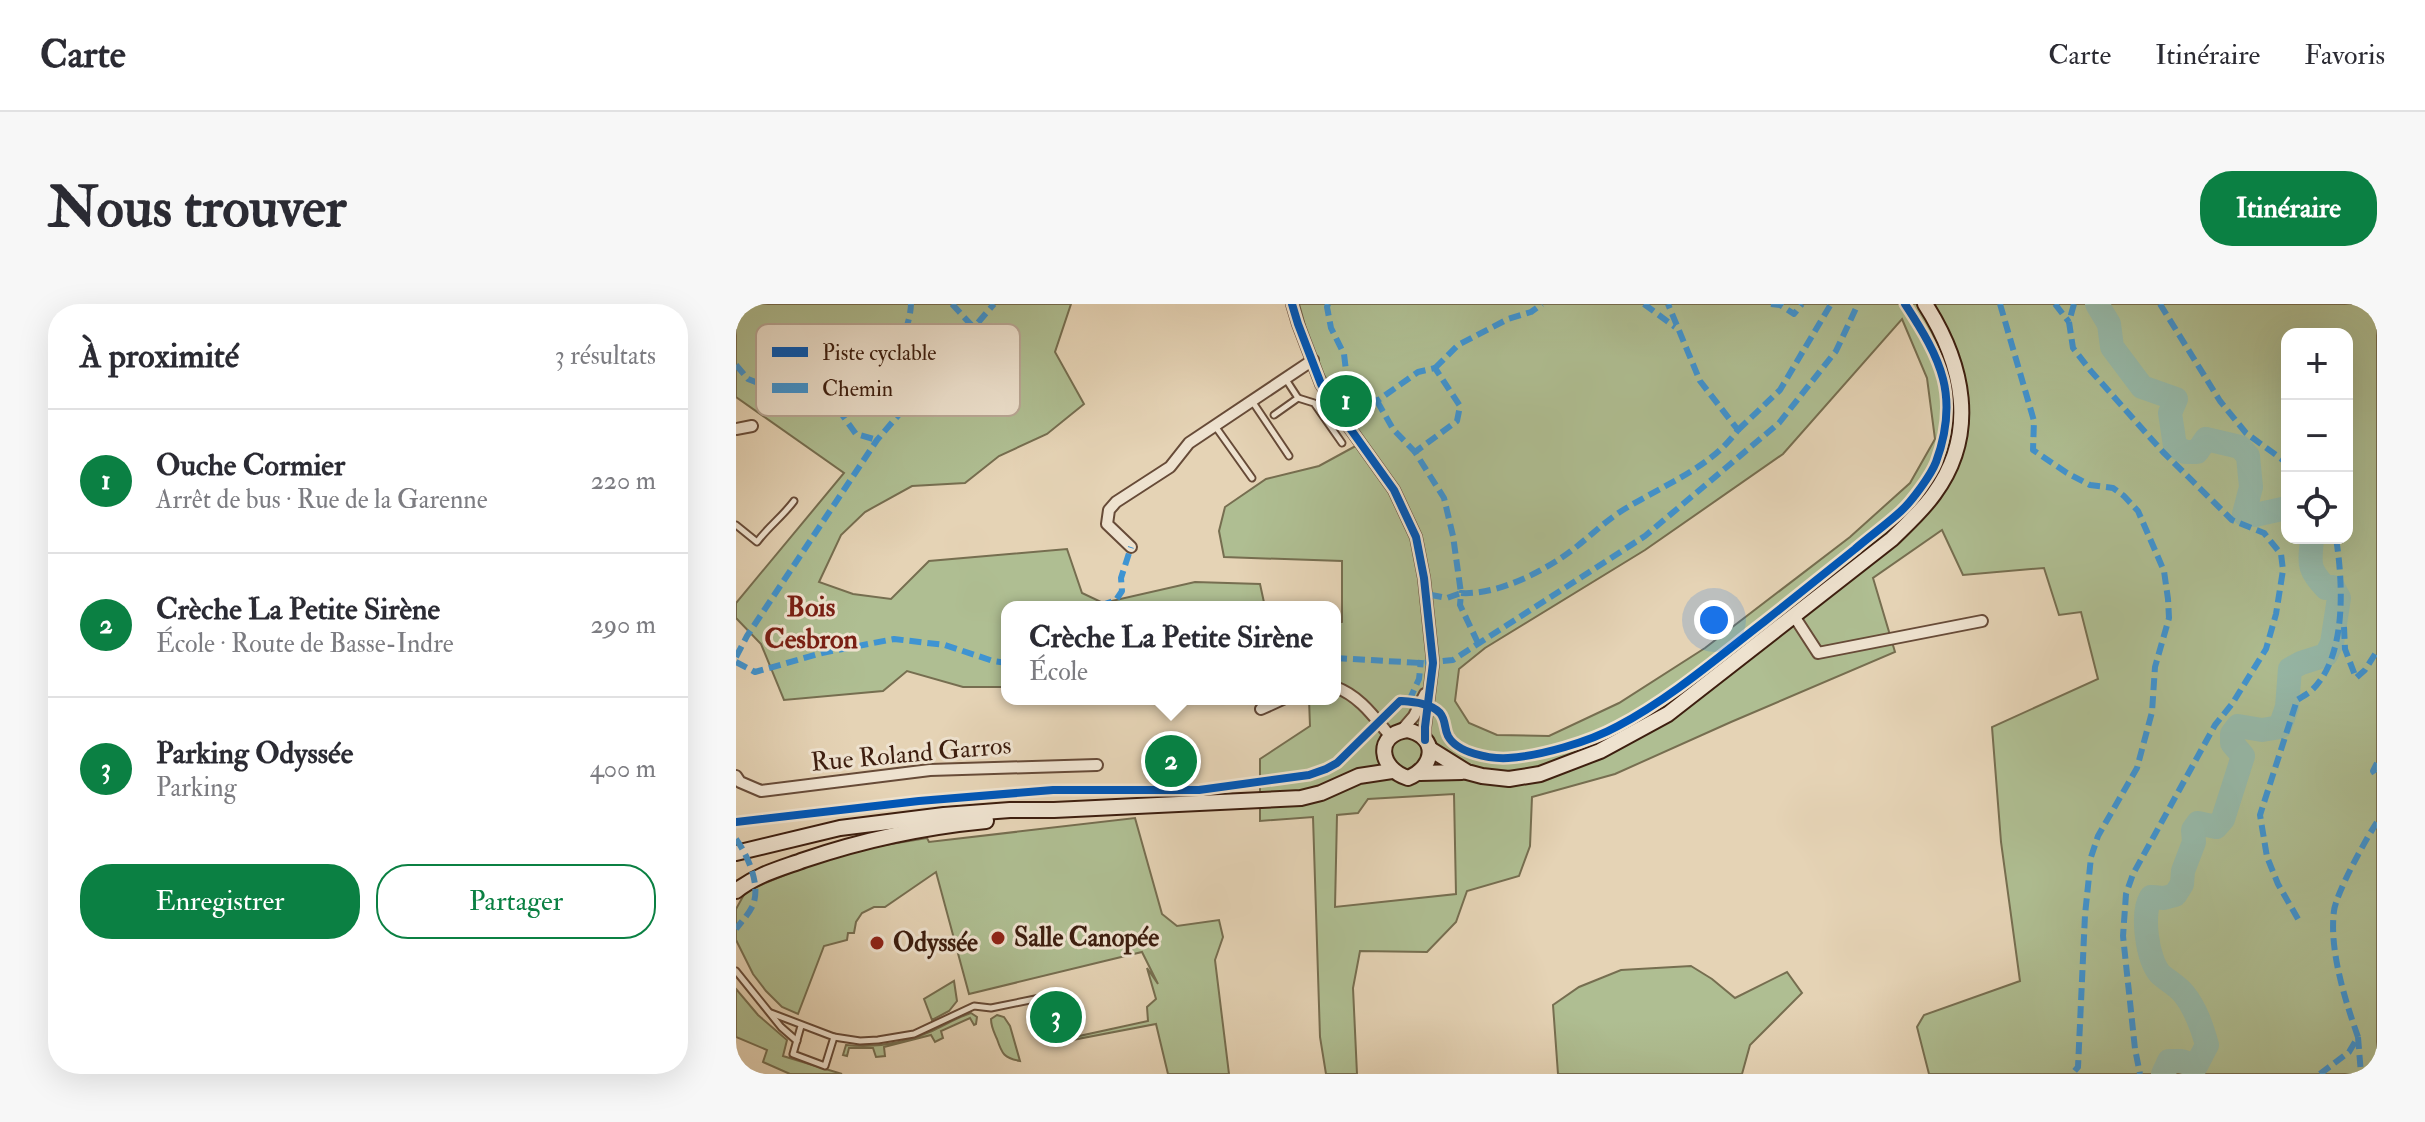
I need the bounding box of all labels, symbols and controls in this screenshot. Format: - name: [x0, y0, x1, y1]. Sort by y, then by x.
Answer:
- text: Carte: [40, 31, 126, 79]
- text: Carte: [2048, 38, 2111, 73]
- text: Itinéraire: [2155, 38, 2260, 73]
- text: Favoris: [2304, 38, 2385, 73]
- button: Itinéraire: [2200, 171, 2377, 246]
- text: Nous trouver: [48, 173, 346, 244]
- legend: [756, 324, 1020, 416]
- map controls: [2281, 328, 2353, 544]
- button: +: [2281, 328, 2353, 400]
- text: À proximité: [80, 335, 239, 378]
- text: Piste cyclable: [822, 339, 936, 367]
- text: 3 résultats: [555, 340, 656, 372]
- pin: 1: [1320, 371, 1372, 431]
- text: Chemin: [822, 375, 893, 403]
- button: −: [2281, 400, 2353, 472]
- text: Ouche Cormier: [156, 447, 345, 484]
- text: 1: [101, 465, 111, 497]
- text: 220 m: [591, 465, 656, 497]
- button: locate: [2281, 472, 2353, 544]
- text: Arrêt de bus · Rue de la Garenne: [156, 484, 488, 516]
- district label: Bois Cesbron: [764, 590, 858, 657]
- text: Crèche La Petite Sirène: [156, 591, 440, 628]
- your location: [1694, 600, 1734, 640]
- popup: [1001, 601, 1341, 705]
- text: 2: [99, 609, 113, 641]
- text: 290 m: [591, 609, 656, 641]
- text: Crèche La Petite Sirène: [1029, 619, 1313, 656]
- text: École · Route de Basse-Indre: [156, 628, 454, 660]
- text: École: [1029, 656, 1088, 688]
- street label: Rue Roland Garros: [809, 729, 1013, 779]
- pin: 2: [1145, 731, 1197, 791]
- text: Parking Odyssée: [156, 735, 353, 772]
- text: 3: [101, 753, 111, 785]
- text: 400 m: [590, 753, 656, 785]
- text: Parking: [156, 772, 236, 804]
- button: Enregistrer: [80, 864, 360, 939]
- button: Partager: [376, 864, 656, 939]
- place label: Salle Canopée: [1014, 922, 1159, 955]
- place label: Odyssée: [893, 927, 978, 960]
- marker: Salle Canopée: [989, 929, 1007, 947]
- marker: Odyssée: [868, 934, 886, 952]
- pin: 3: [1030, 987, 1082, 1047]

